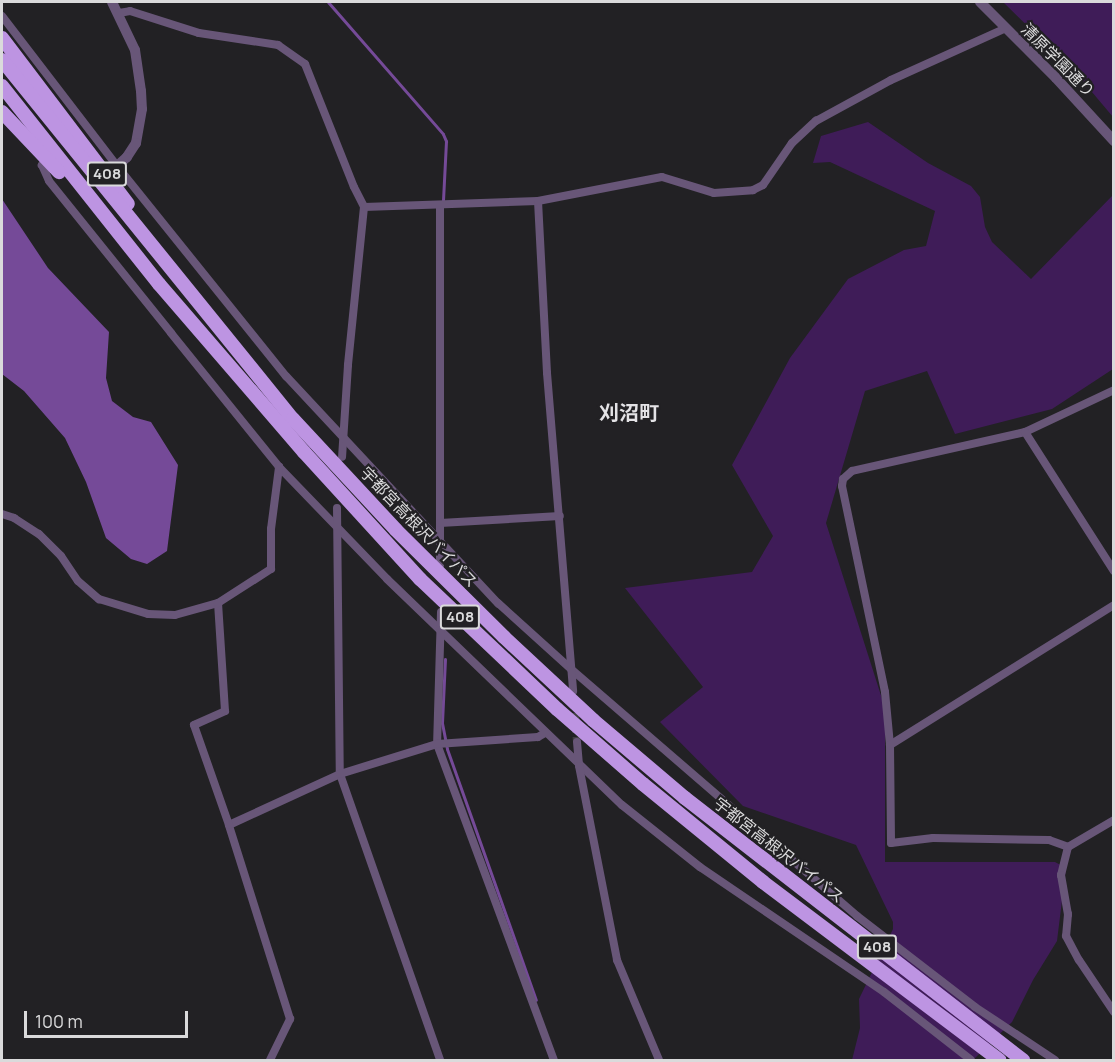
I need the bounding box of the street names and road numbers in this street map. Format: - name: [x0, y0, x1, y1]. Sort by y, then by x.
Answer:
- street label: 清原学園通り: [1017, 19, 1099, 101]
- road number: 408: [86, 162, 128, 186]
- street label: 宇都宮高根沢バイパス: [357, 463, 481, 591]
- road number: 408: [439, 605, 481, 629]
- street label: 宇都宮高根沢バイパス: [710, 793, 848, 907]
- road number: 408: [856, 935, 898, 959]

